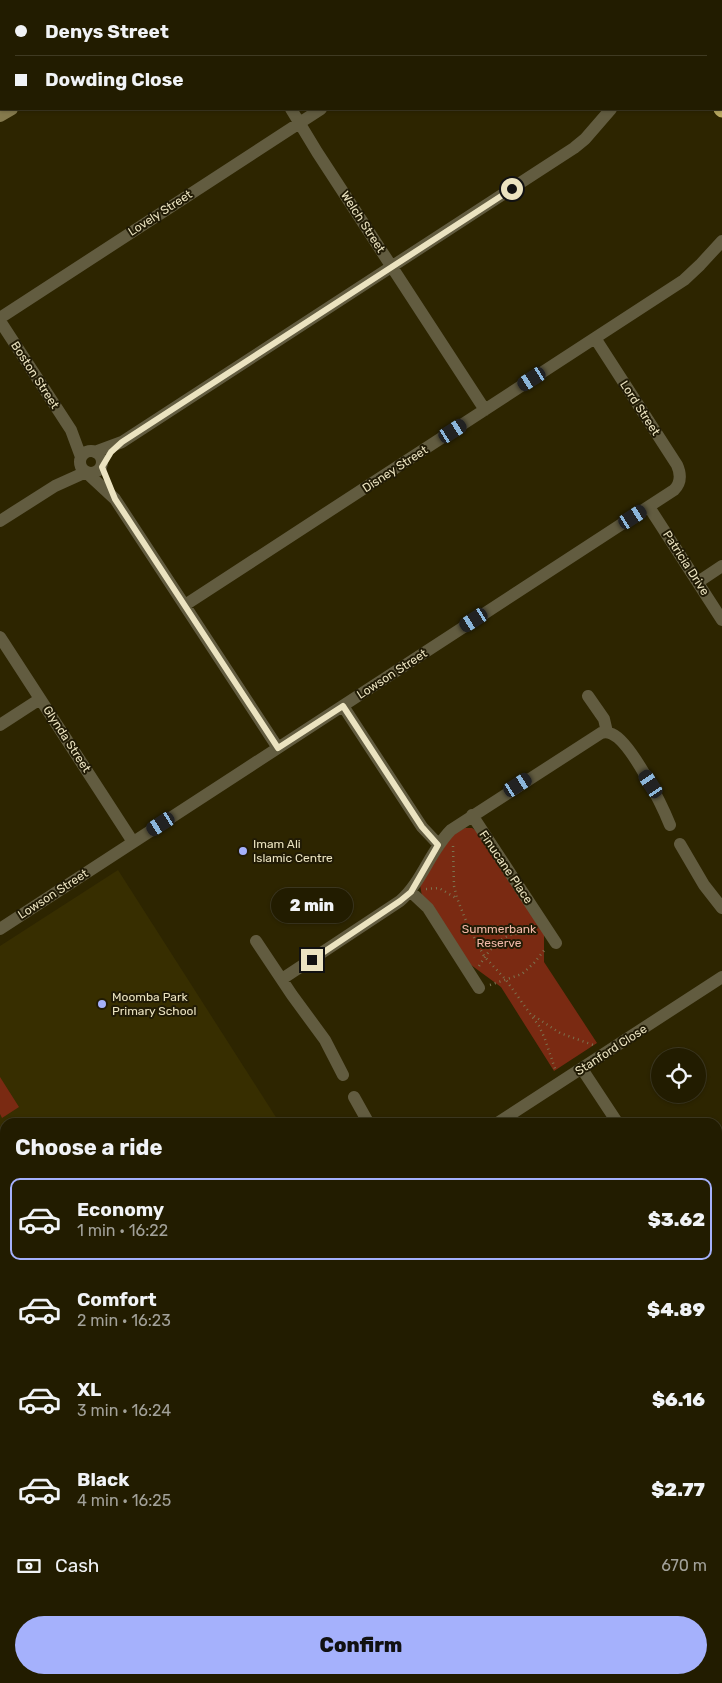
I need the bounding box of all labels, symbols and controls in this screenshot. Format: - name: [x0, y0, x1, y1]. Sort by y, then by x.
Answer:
- text: Denys Street: [45, 20, 169, 43]
- text: Dowding Close: [45, 68, 183, 91]
- route start: [501, 178, 523, 200]
- street label: Lovely Street: [125, 187, 195, 239]
- street label: Welch Street: [338, 189, 388, 256]
- street label: Boston Street: [8, 339, 62, 412]
- car: [515, 365, 548, 393]
- street label: Lord Street: [617, 378, 663, 438]
- car: [436, 417, 469, 445]
- street label: Disney Street: [360, 443, 431, 495]
- car: [616, 503, 649, 531]
- street label: Patricia Drive: [660, 528, 712, 598]
- car: [457, 606, 490, 634]
- street label: Lowson Street: [354, 646, 430, 702]
- street label: Glynda Street: [40, 703, 94, 775]
- car: [636, 767, 665, 801]
- car: [501, 771, 534, 799]
- car: [144, 810, 177, 838]
- street label: Finucane Place: [476, 828, 536, 906]
- place label: Imam Ali Islamic Centre: [253, 837, 333, 865]
- marker: Imam Ali Islamic Centre: [237, 845, 249, 857]
- street label: Lowson Street: [15, 866, 91, 922]
- callout: 2 min: [271, 888, 353, 922]
- text: 2 min: [290, 896, 334, 915]
- park label: Summerbank Reserve: [462, 922, 537, 950]
- route end: [301, 949, 323, 971]
- place label: Moomba Park Primary School: [112, 990, 196, 1018]
- marker: Moomba Park Primary School: [96, 998, 108, 1010]
- street label: Stanford Close: [573, 1022, 650, 1078]
- map controls: [651, 1048, 706, 1103]
- button: locate: [651, 1048, 706, 1103]
- text: Choose a ride: [15, 1134, 162, 1161]
- icon: car: [17, 1197, 62, 1242]
- text: Economy: [77, 1198, 164, 1221]
- text: $3.62: [648, 1208, 705, 1231]
- text: 1 min · 16:22: [77, 1221, 168, 1240]
- icon: car: [17, 1287, 62, 1332]
- text: Comfort: [77, 1288, 157, 1311]
- text: $4.89: [647, 1298, 705, 1321]
- text: 2 min · 16:23: [77, 1311, 171, 1330]
- icon: car: [17, 1377, 62, 1422]
- text: XL: [77, 1378, 101, 1401]
- text: $6.16: [652, 1388, 705, 1411]
- text: 3 min · 16:24: [77, 1401, 171, 1420]
- icon: car: [17, 1467, 62, 1512]
- text: Black: [77, 1468, 129, 1491]
- text: $2.77: [651, 1478, 705, 1501]
- text: 4 min · 16:25: [77, 1491, 171, 1510]
- icon: cash: [15, 1552, 43, 1580]
- text: Cash: [55, 1554, 99, 1577]
- text: 670 m: [661, 1556, 707, 1575]
- button: Confirm: [15, 1616, 707, 1674]

